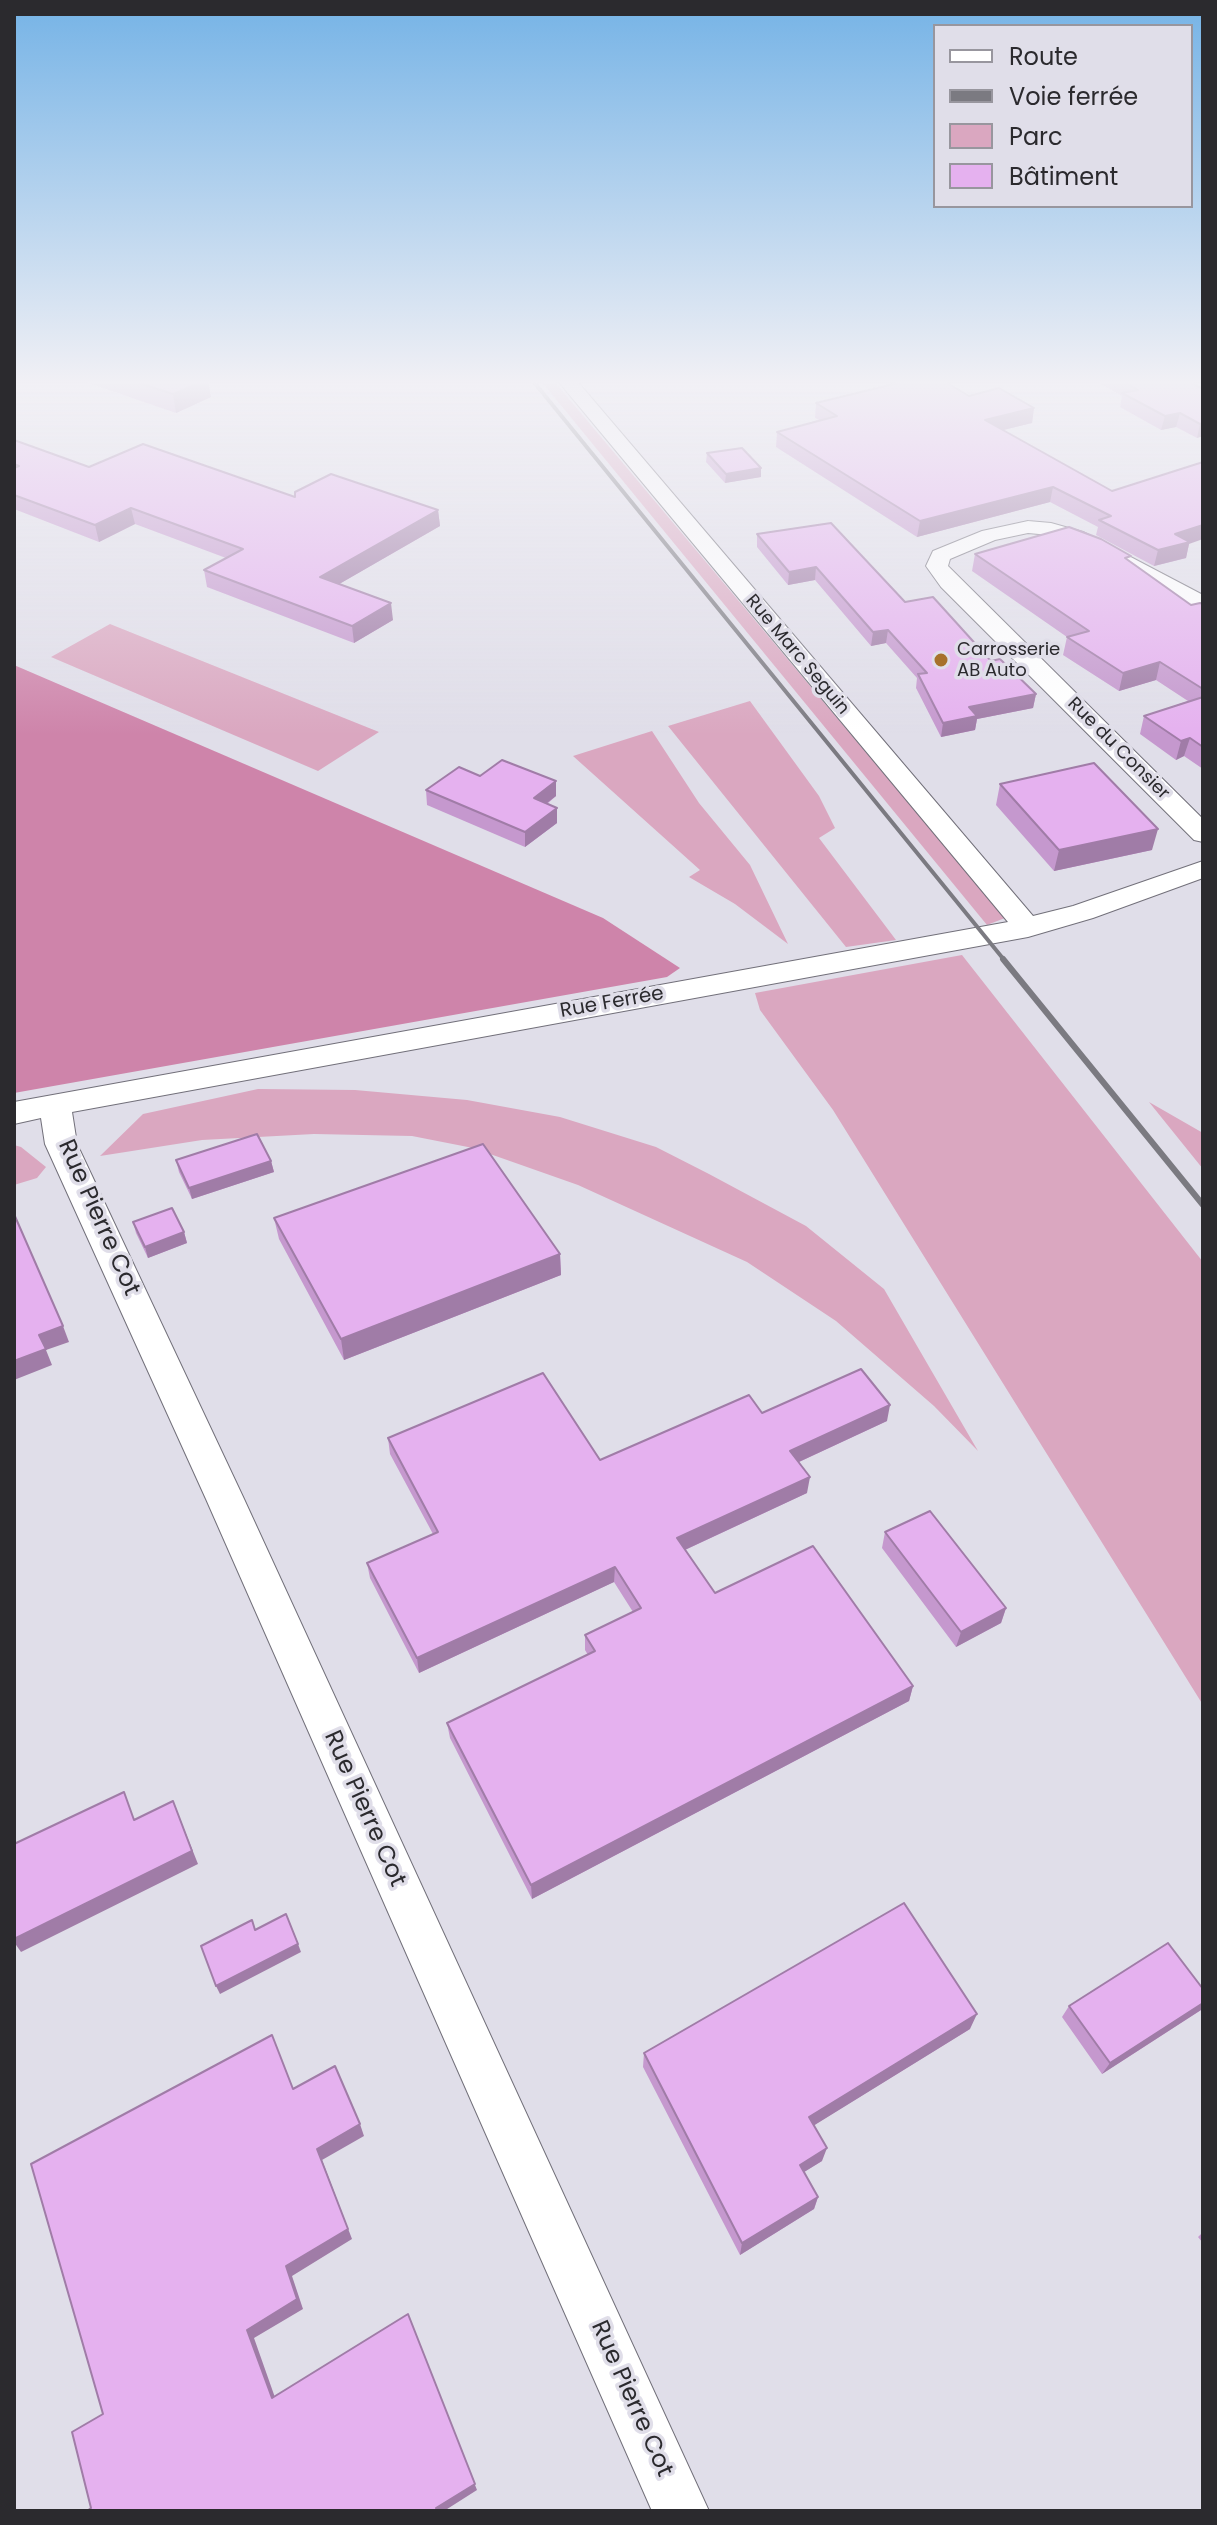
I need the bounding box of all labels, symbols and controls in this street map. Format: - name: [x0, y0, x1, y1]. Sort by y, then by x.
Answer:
- legend: [933, 24, 1193, 208]
- text: Route: [1009, 40, 1078, 73]
- text: Voie ferrée: [1009, 80, 1138, 113]
- text: Parc: [1009, 120, 1063, 153]
- text: Bâtiment: [1009, 160, 1118, 193]
- street label: Rue Marc Seguin: [741, 591, 853, 719]
- place label: Carrosserie AB Auto: [957, 639, 1060, 682]
- marker: Carrosserie AB Auto: [932, 651, 950, 669]
- street label: Rue du Consier: [1062, 693, 1174, 805]
- street label: Rue Ferrée: [558, 982, 666, 1024]
- street label: Rue Pierre Cot: [51, 1136, 145, 1300]
- street label: Rue Pierre Cot: [317, 1727, 411, 1891]
- street label: Rue Pierre Cot: [584, 2317, 678, 2481]

